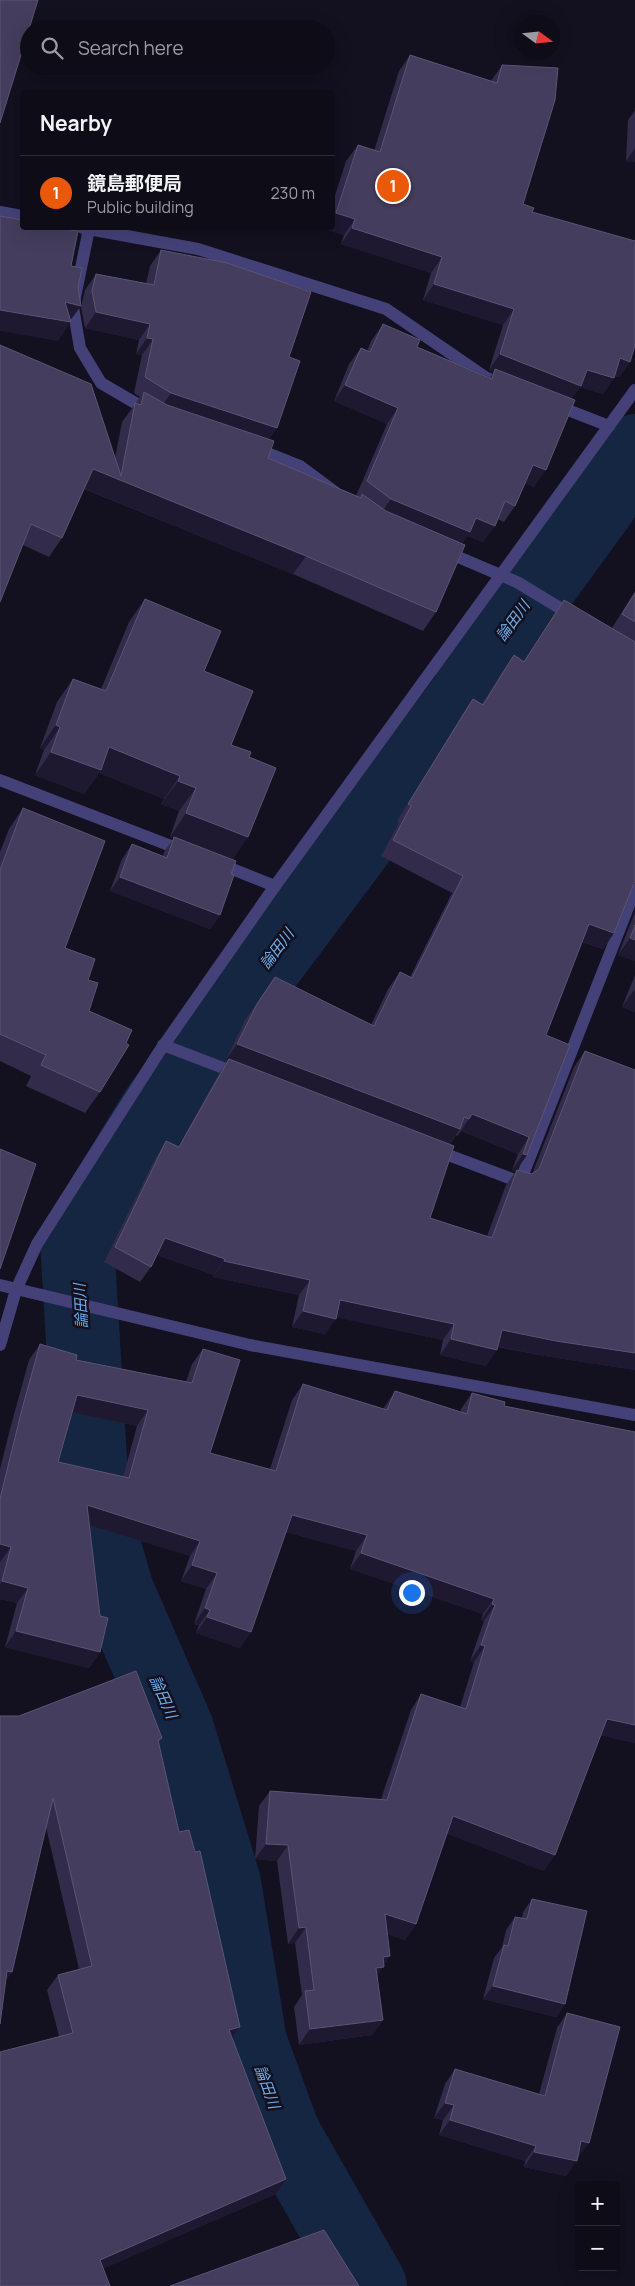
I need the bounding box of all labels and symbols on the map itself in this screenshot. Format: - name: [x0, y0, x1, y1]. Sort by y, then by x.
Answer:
- north arrow: [515, 15, 560, 60]
- pin: 1: [377, 167, 409, 205]
- water label: 論田川: [491, 595, 535, 645]
- water label: 論田川: [255, 923, 300, 973]
- water label: 論田川: [69, 1281, 92, 1329]
- your location: [399, 1580, 425, 1606]
- water label: 論田川: [145, 1672, 183, 1723]
- water label: 論田川: [250, 2062, 286, 2113]

